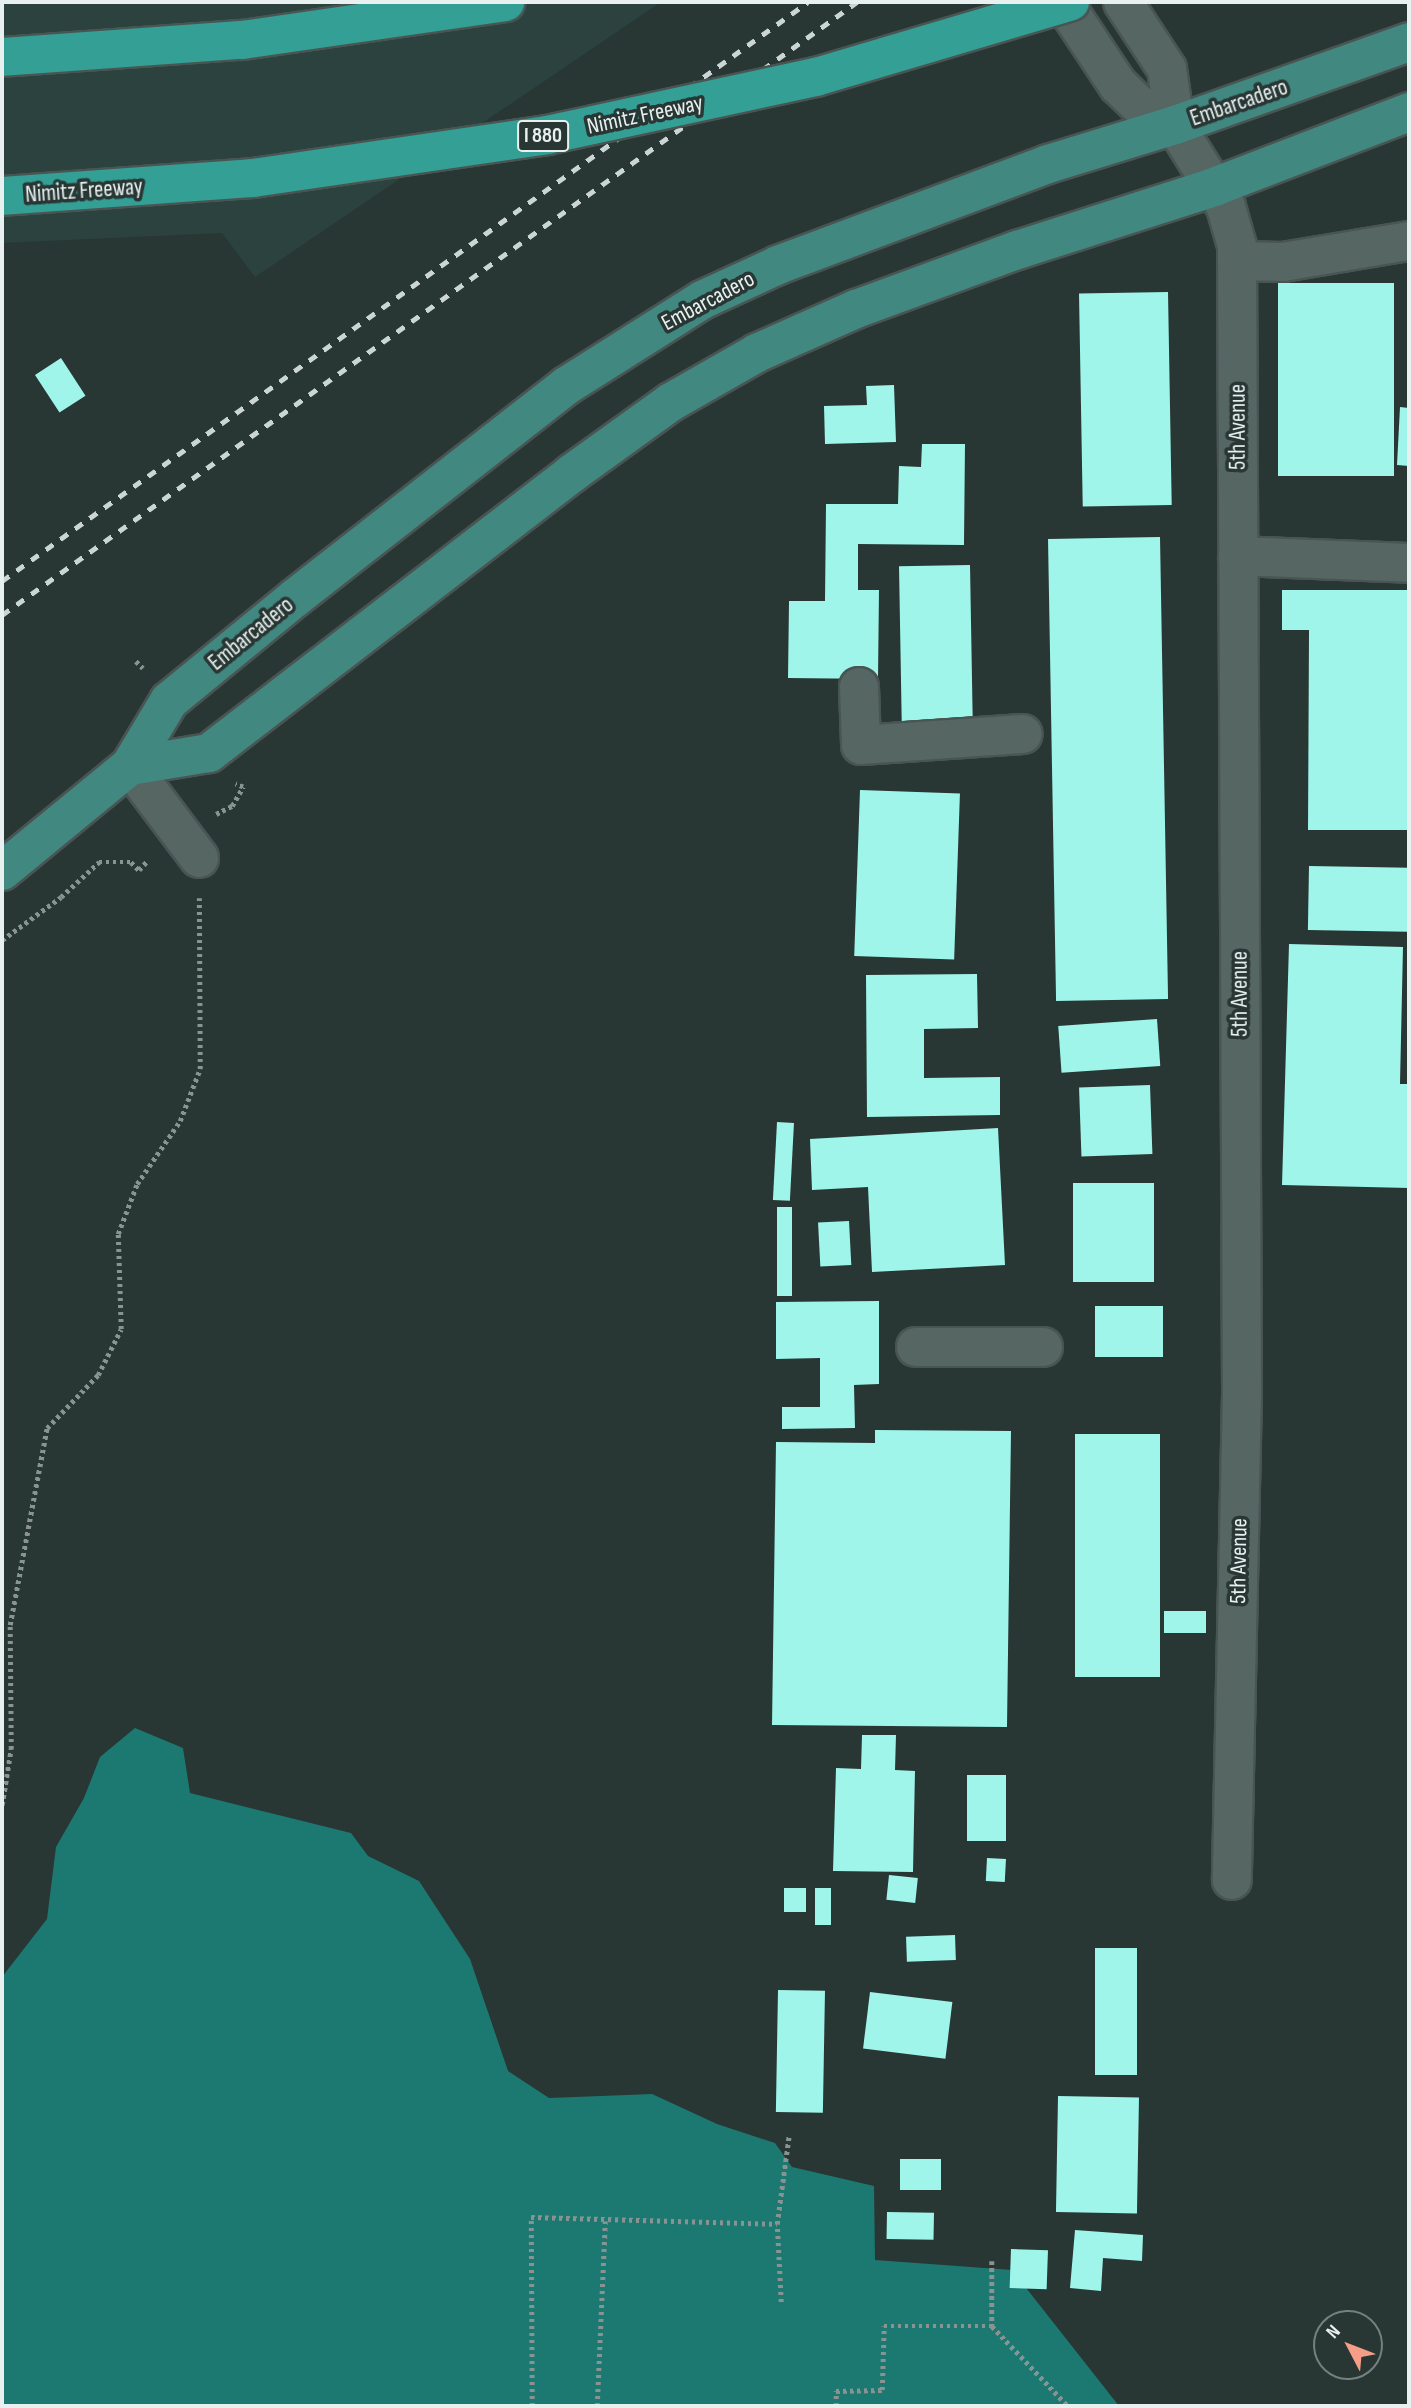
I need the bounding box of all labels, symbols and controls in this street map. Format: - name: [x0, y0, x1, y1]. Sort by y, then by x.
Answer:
- street label: Embarcadero: [1187, 73, 1291, 133]
- street label: Nimitz Freeway: [585, 89, 705, 141]
- road number: I 880: [517, 118, 569, 154]
- street label: Nimitz Freeway: [24, 173, 144, 209]
- street label: Embarcadero: [657, 265, 759, 337]
- street label: 5th Avenue: [1224, 384, 1252, 470]
- street label: Embarcadero: [203, 591, 299, 677]
- street label: 5th Avenue: [1226, 951, 1254, 1037]
- street label: 5th Avenue: [1224, 1518, 1254, 1604]
- north arrow: [1313, 2310, 1383, 2380]
- text: N: [1322, 2320, 1345, 2343]

